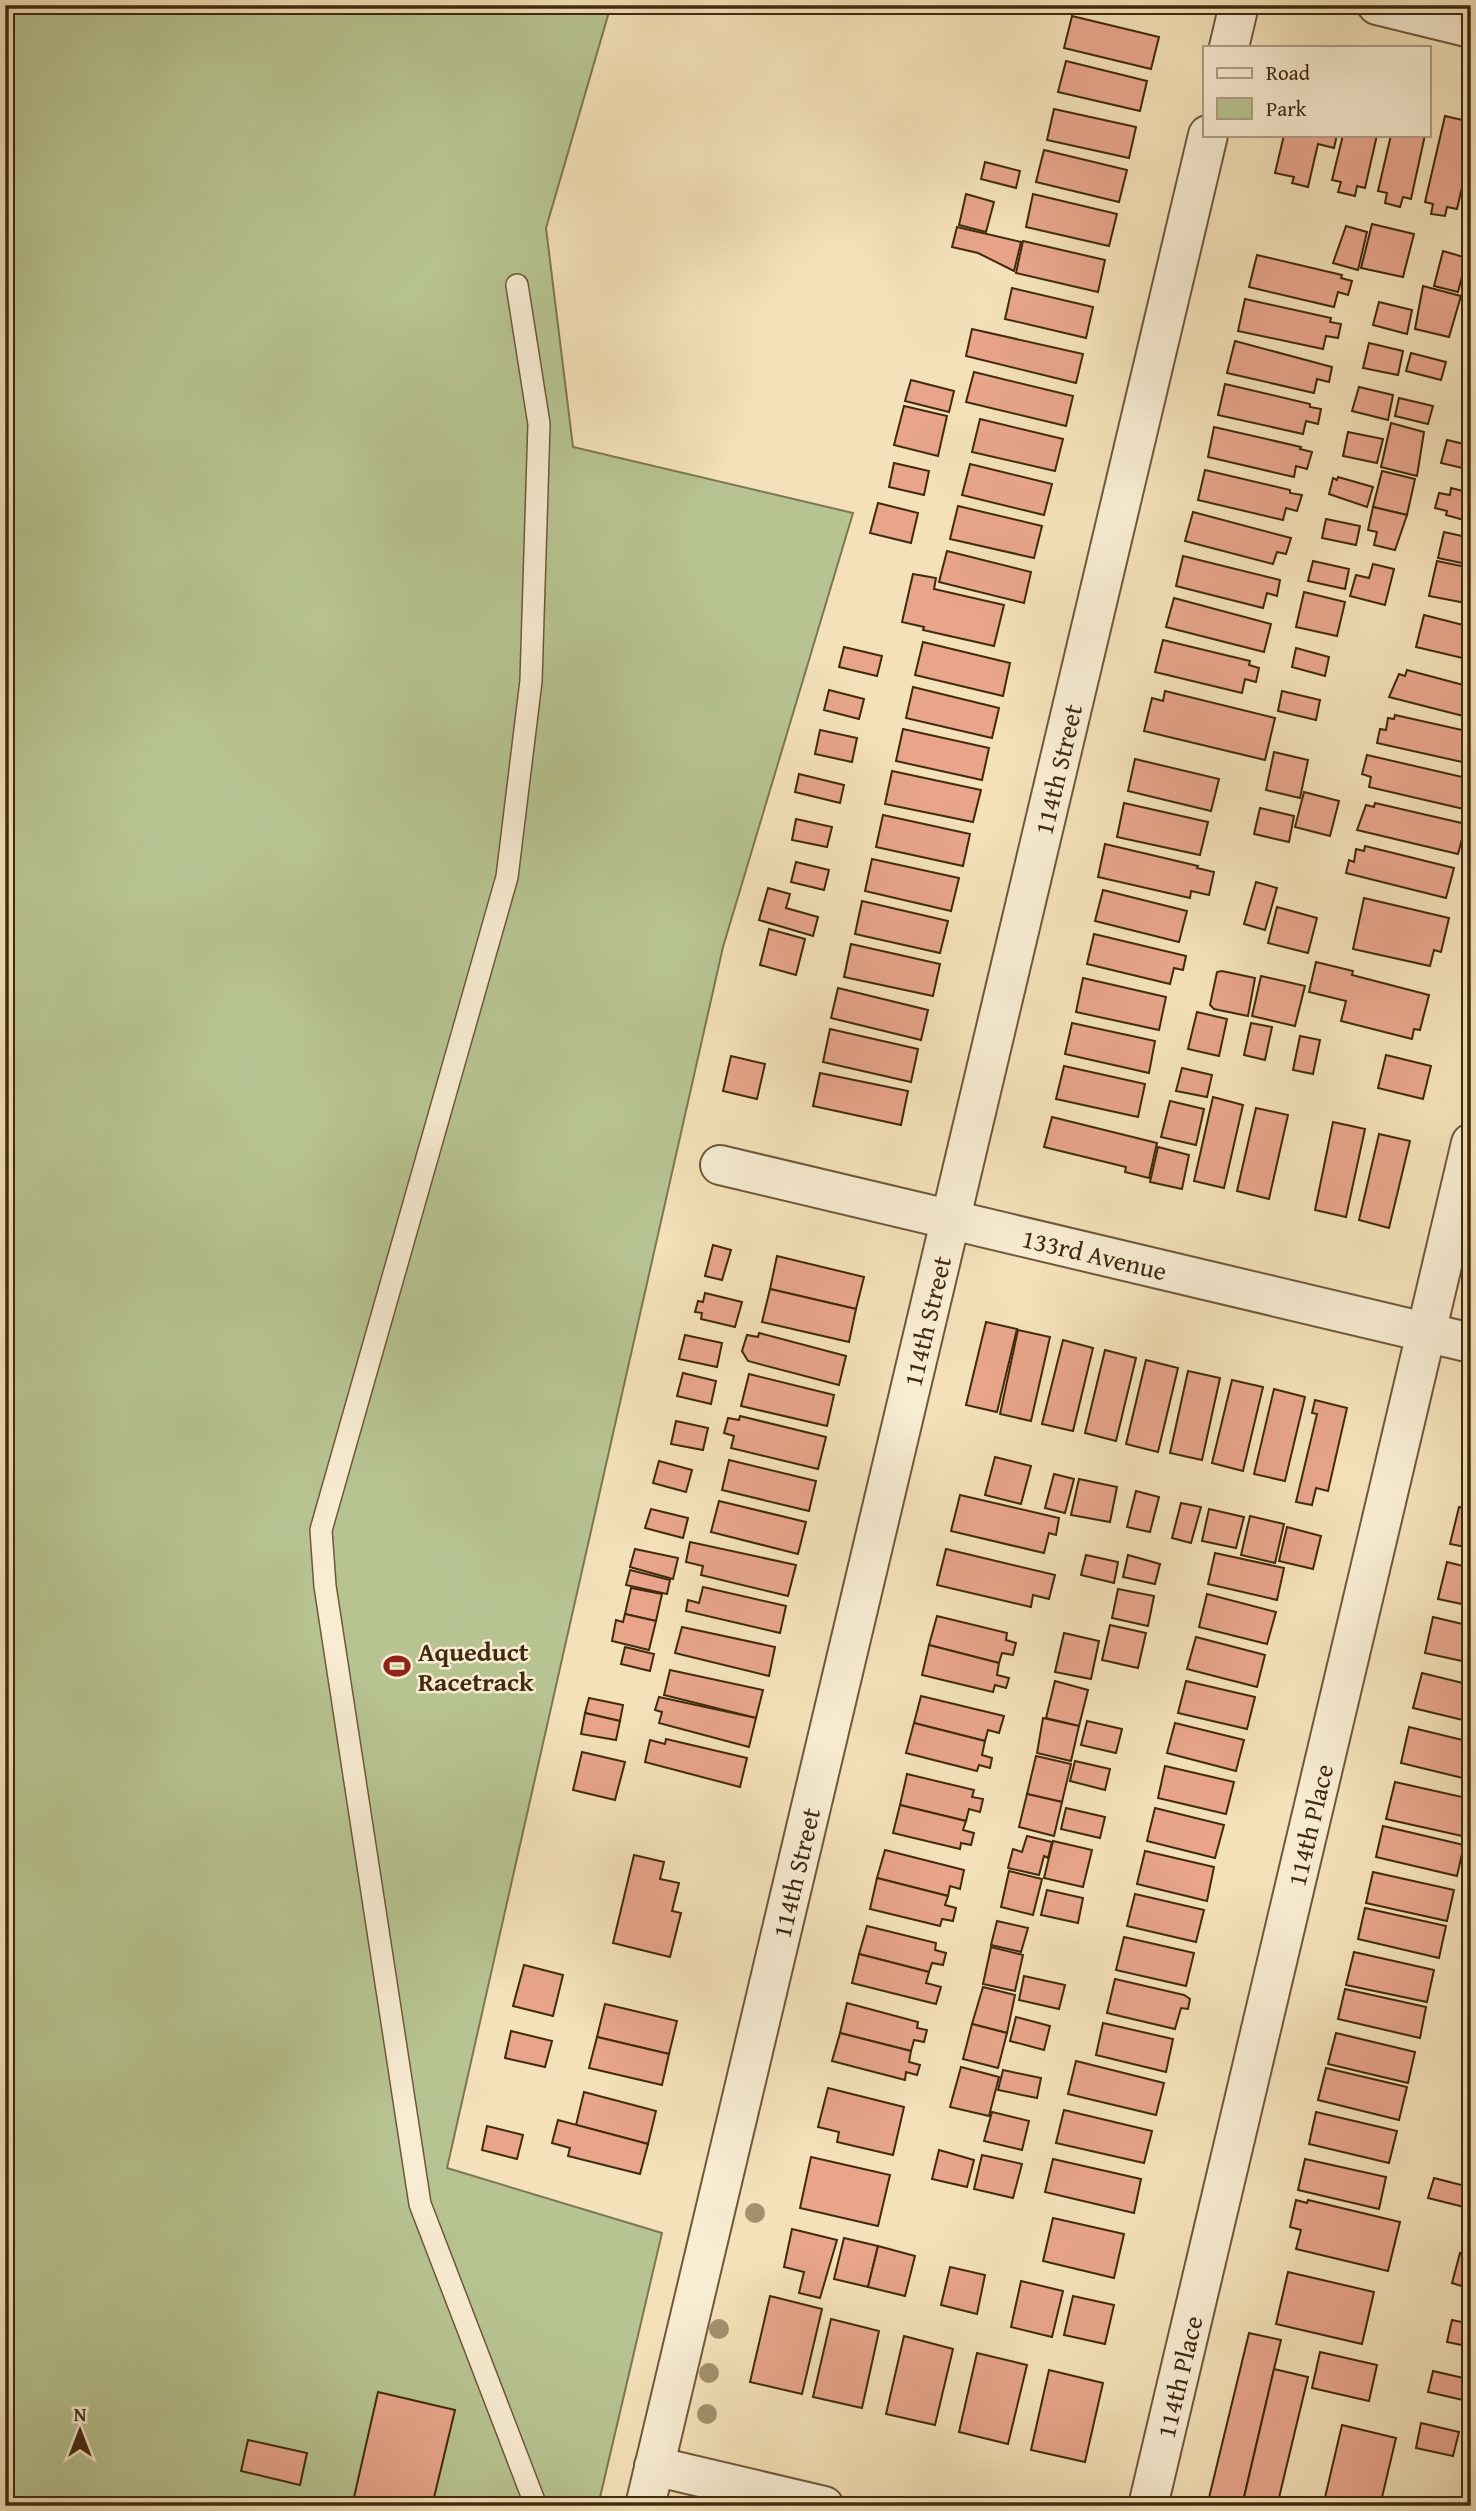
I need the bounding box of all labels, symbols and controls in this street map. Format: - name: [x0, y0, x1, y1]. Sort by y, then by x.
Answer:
- legend: [1203, 46, 1430, 136]
- text: Road: [1266, 57, 1311, 88]
- text: Park: [1266, 93, 1307, 124]
- street label: 114th Street: [1023, 700, 1092, 838]
- street label: 133rd Avenue: [1018, 1218, 1171, 1290]
- street label: 114th Street: [892, 1252, 961, 1390]
- place label: Aqueduct Racetrack: [418, 1632, 534, 1701]
- sports icon: Aqueduct Racetrack: [382, 1651, 412, 1681]
- street label: 114th Place: [1276, 1760, 1343, 1890]
- street label: 114th Street: [761, 1803, 830, 1942]
- street label: 114th Place: [1145, 2312, 1212, 2442]
- north arrow: [46, 2396, 116, 2466]
- text: N: [74, 2400, 87, 2428]

